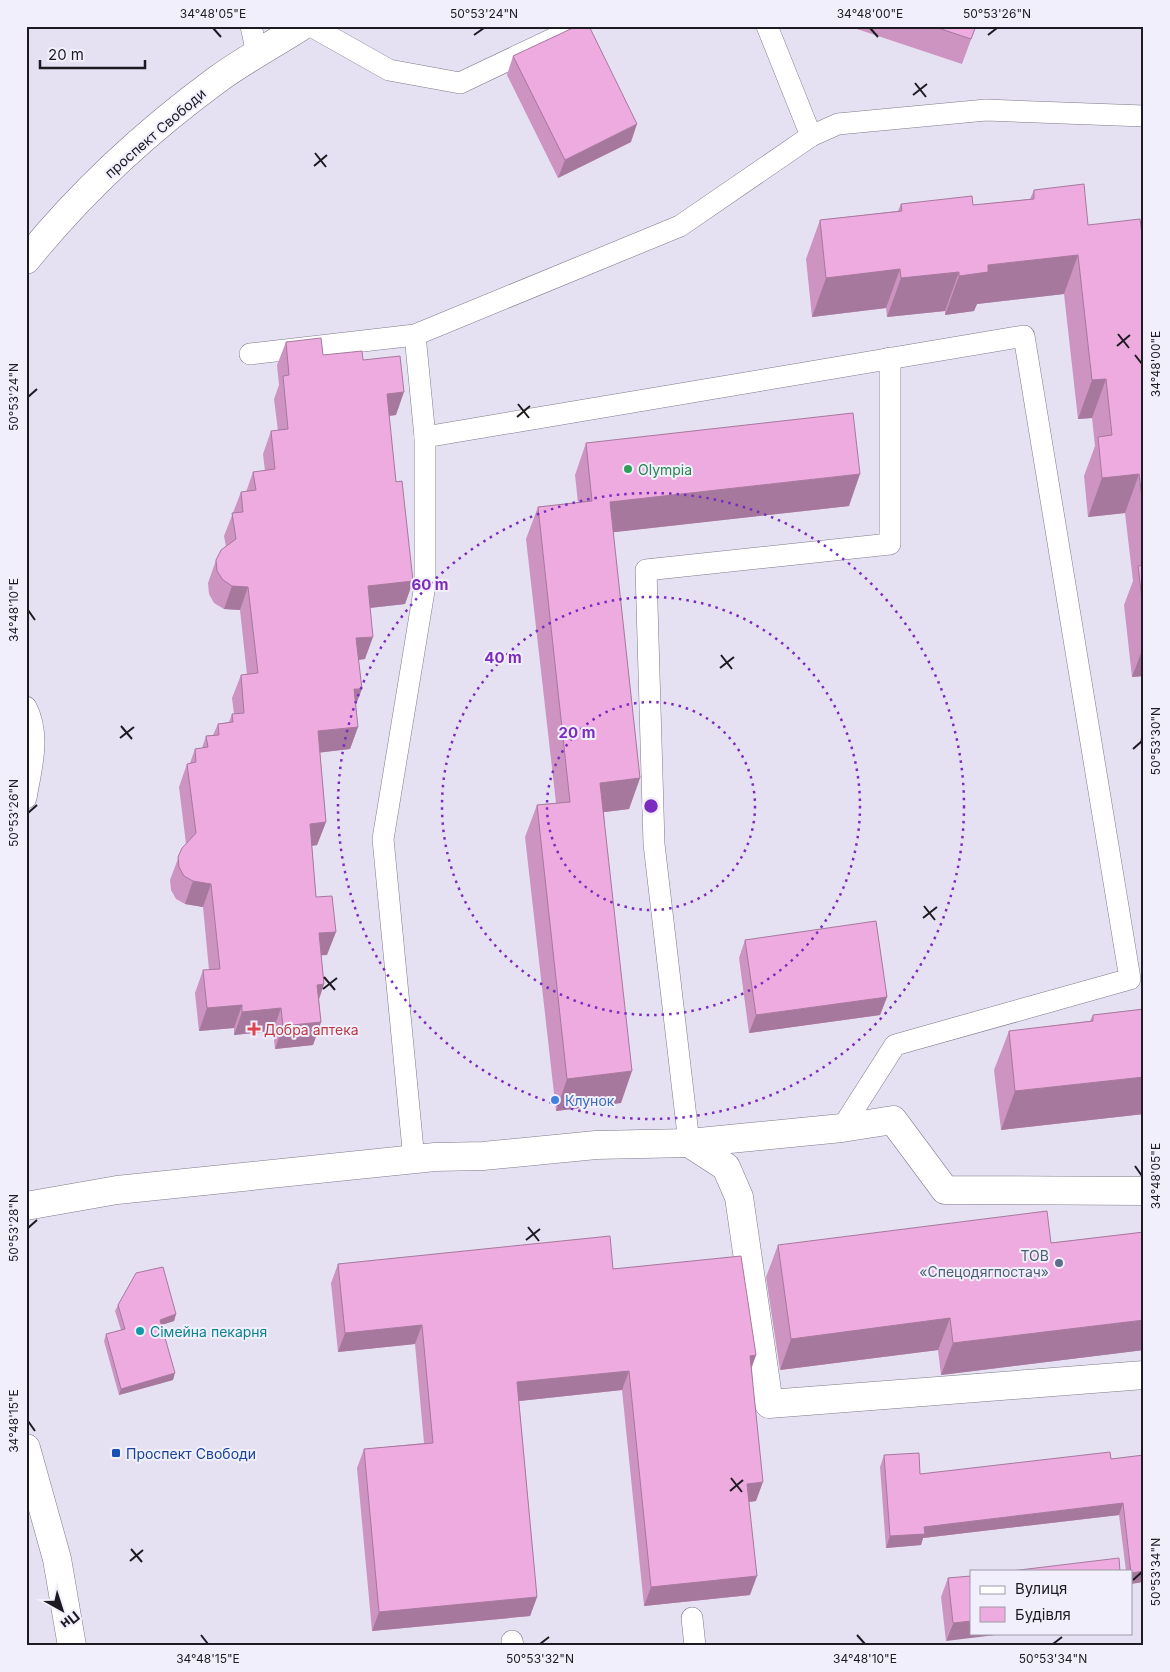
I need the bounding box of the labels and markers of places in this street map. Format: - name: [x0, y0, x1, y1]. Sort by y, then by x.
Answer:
- place label: Olympia: [638, 461, 692, 478]
- marker: Olympia: [622, 463, 634, 475]
- centre of rings: [642, 797, 660, 815]
- place label: Добра аптека: [264, 1021, 359, 1038]
- marker: Добра аптека: [248, 1023, 260, 1035]
- place label: Клунок: [565, 1092, 615, 1109]
- marker: Клунок: [549, 1094, 561, 1106]
- place label: ТОВ «Спецодягпостач»: [919, 1247, 1049, 1280]
- marker: ТОВ «Спецодягпостач»: [1053, 1257, 1065, 1269]
- place label: Сімейна пекарня: [150, 1323, 267, 1340]
- marker: Сімейна пекарня: [134, 1325, 146, 1337]
- place label: Проспект Свободи: [126, 1445, 256, 1462]
- marker: Проспект Свободи: [110, 1447, 122, 1459]

